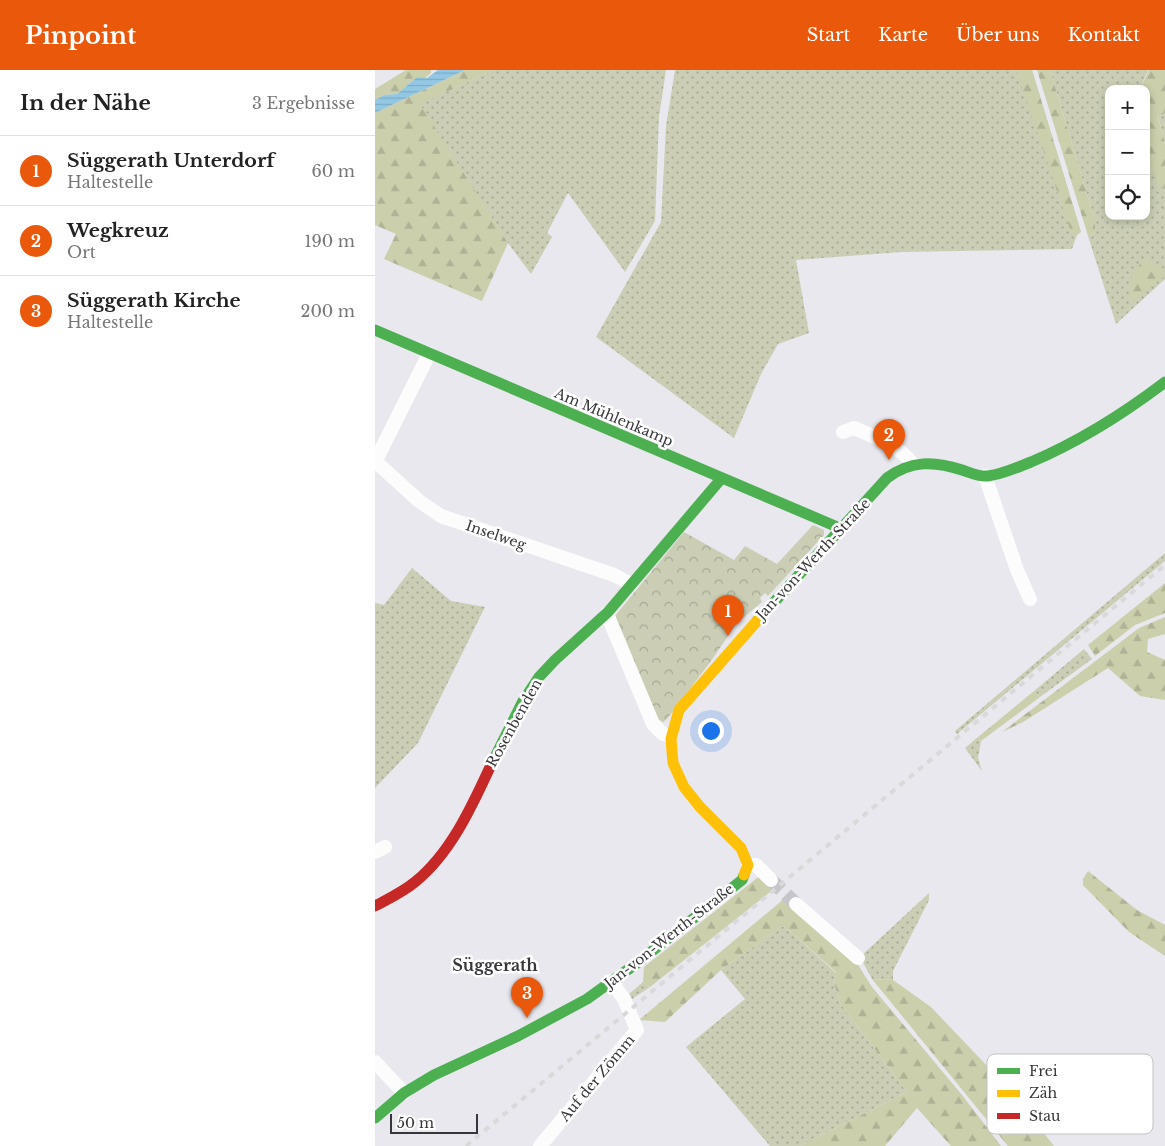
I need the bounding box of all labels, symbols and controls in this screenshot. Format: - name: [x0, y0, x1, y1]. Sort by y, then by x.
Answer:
- text: Pinpoint: [25, 21, 136, 50]
- text: Start: [807, 24, 850, 46]
- text: Karte: [878, 24, 928, 46]
- text: Über uns: [956, 24, 1040, 46]
- text: Kontakt: [1068, 24, 1140, 46]
- map controls: [1105, 85, 1150, 220]
- button: +: [1105, 85, 1150, 130]
- text: In der Nähe: [20, 90, 151, 116]
- text: 3 Ergebnisse: [252, 93, 355, 113]
- button: −: [1105, 130, 1150, 175]
- text: Süggerath Unterdorf: [67, 149, 275, 172]
- text: 1: [33, 161, 39, 181]
- text: 60 m: [312, 161, 355, 181]
- text: Haltestelle: [67, 172, 153, 192]
- button: locate: [1105, 175, 1150, 220]
- text: Wegkreuz: [67, 219, 169, 242]
- text: 2: [31, 231, 41, 251]
- text: 190 m: [304, 231, 355, 251]
- text: Ort: [67, 242, 96, 262]
- text: Süggerath Kirche: [67, 289, 241, 312]
- text: 3: [31, 301, 41, 321]
- text: 200 m: [301, 301, 355, 321]
- text: Haltestelle: [67, 312, 153, 332]
- street label: Am Mühlenkamp: [551, 384, 676, 450]
- pin: 2: [873, 419, 905, 460]
- street label: Jan-von-Werth-Straße: [751, 495, 874, 625]
- street label: Inselweg: [464, 516, 529, 554]
- pin: 1: [712, 595, 744, 636]
- street label: Rosenbenden: [482, 675, 546, 770]
- your location: [698, 718, 724, 744]
- street label: Jan-von-Werth-Straße: [599, 880, 737, 993]
- district label: Süggerath: [452, 955, 538, 975]
- pin: 3: [511, 977, 543, 1018]
- street label: Auf der Zömm: [555, 1031, 638, 1126]
- legend: [987, 1054, 1153, 1134]
- text: Frei: [1029, 1062, 1058, 1080]
- text: Zäh: [1029, 1084, 1058, 1102]
- text: Stau: [1029, 1107, 1061, 1125]
- scale bar: [390, 1111, 477, 1134]
- text: 50 m: [397, 1114, 434, 1132]

